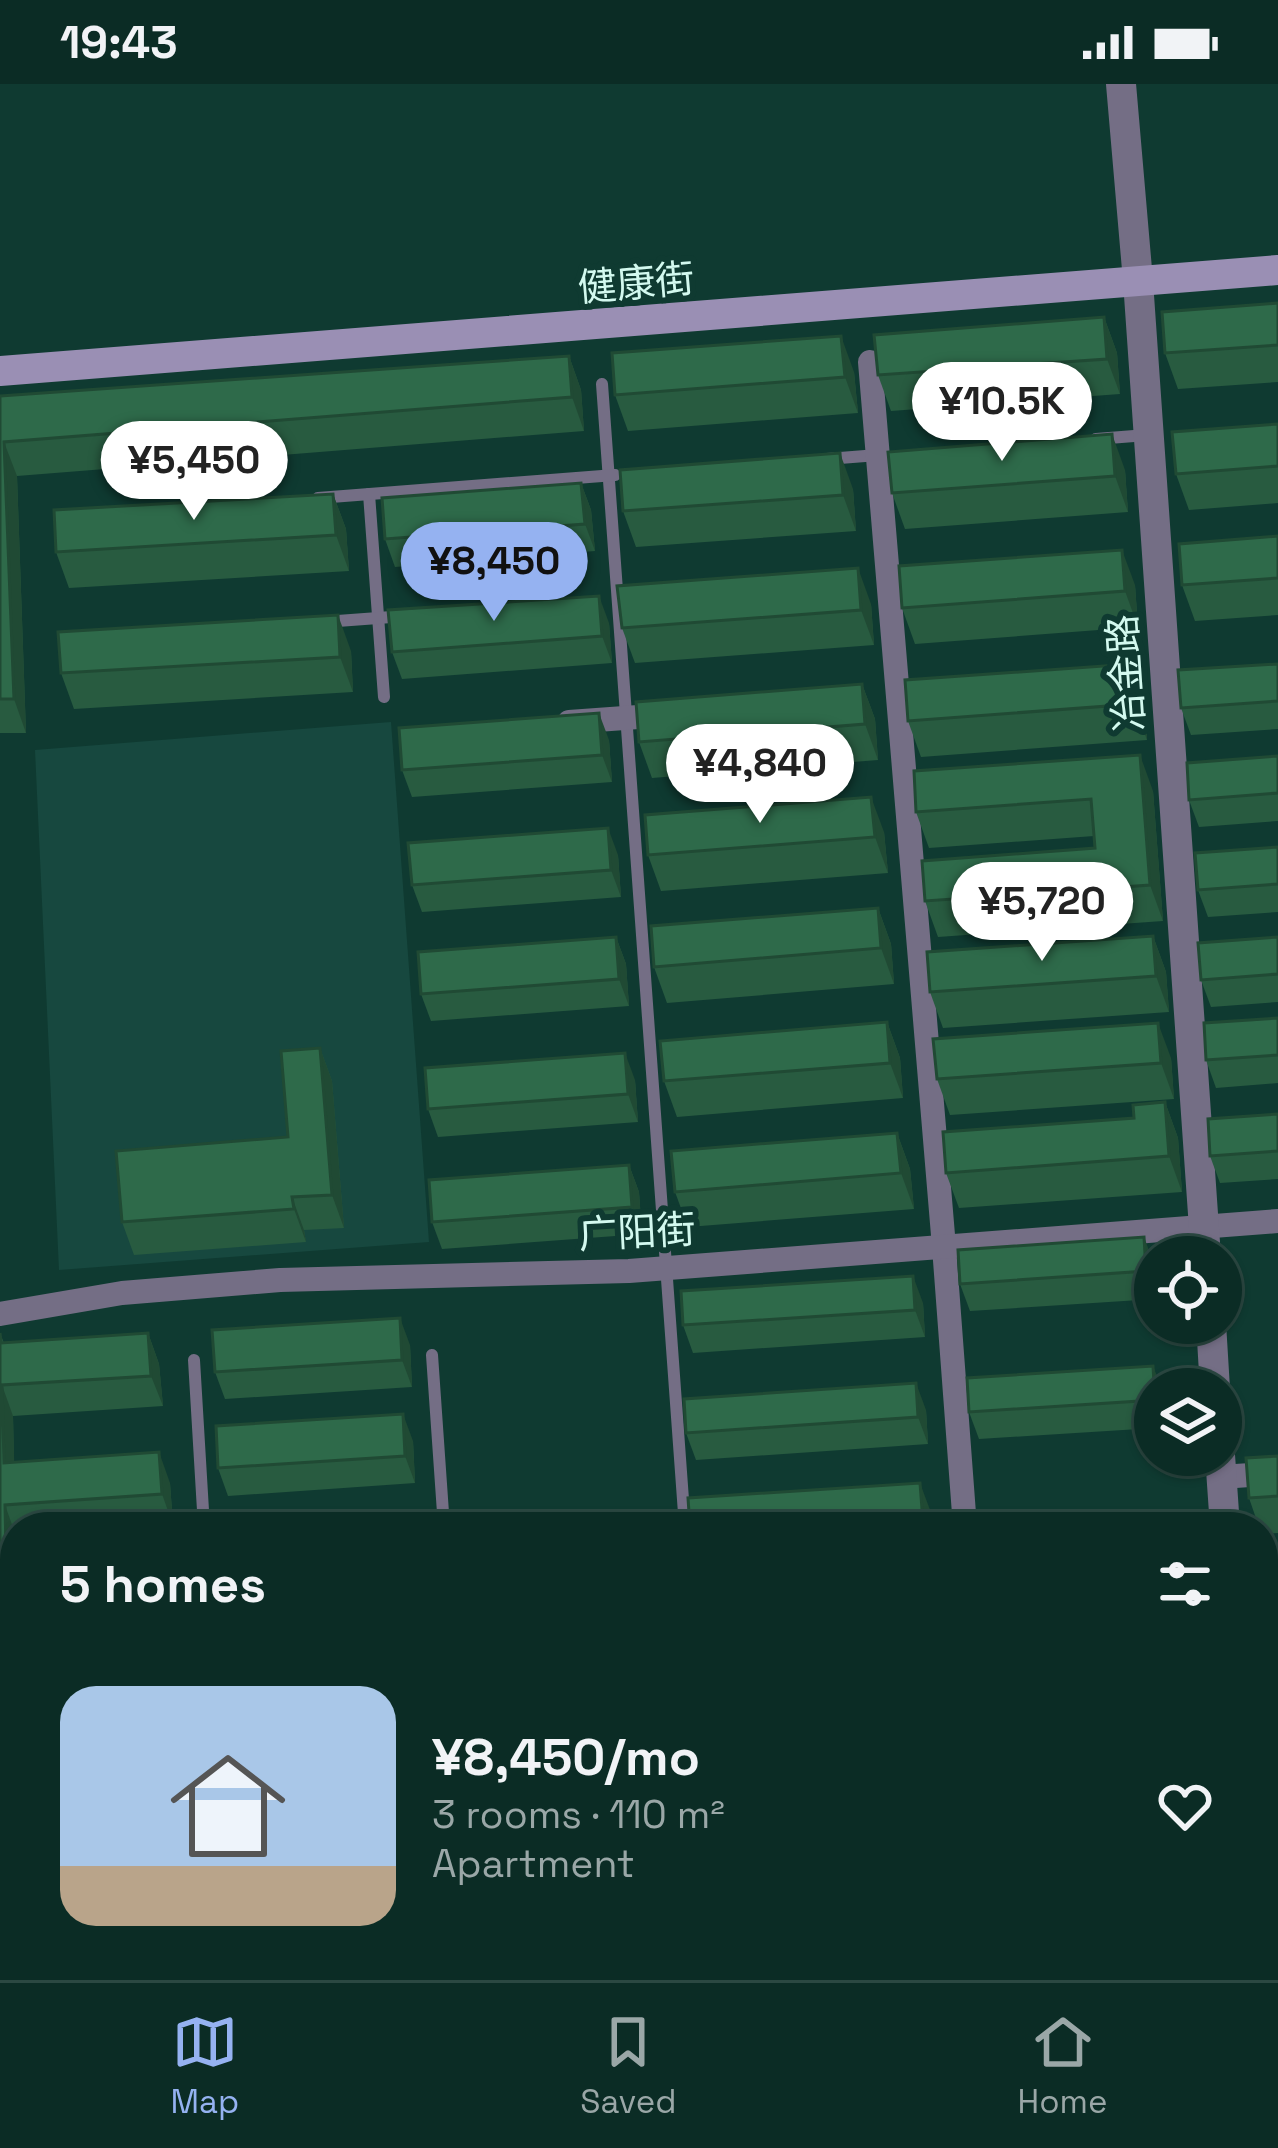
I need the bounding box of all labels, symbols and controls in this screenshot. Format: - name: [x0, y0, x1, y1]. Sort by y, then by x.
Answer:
- text: 19:43: [60, 14, 178, 71]
- street label: 健康街: [576, 253, 696, 313]
- pin: ¥10.5K: [904, 362, 1100, 464]
- text: ¥10.5K: [939, 376, 1065, 425]
- pin: ¥5,450: [96, 421, 292, 523]
- text: ¥5,450: [128, 435, 260, 484]
- pin: ¥8,450: [396, 522, 592, 624]
- text: ¥8,450: [428, 536, 560, 585]
- street label: 冶金路: [1097, 613, 1155, 733]
- pin: ¥4,840: [662, 724, 858, 826]
- text: ¥4,840: [693, 738, 827, 787]
- pin: ¥5,720: [944, 862, 1140, 964]
- text: ¥5,720: [978, 876, 1106, 925]
- street label: 广阳街: [577, 1204, 697, 1260]
- map controls: [1134, 1236, 1242, 1476]
- button: locate: [1134, 1236, 1242, 1344]
- button: layers: [1134, 1368, 1242, 1476]
- icon: filters: [1152, 1551, 1218, 1617]
- text: 5 homes: [60, 1552, 266, 1617]
- text: ¥8,450/mo: [432, 1725, 700, 1790]
- icon: home: [156, 1734, 300, 1878]
- icon: heart: [1152, 1773, 1218, 1839]
- text: 3 rooms · 110 m²: [432, 1790, 725, 1839]
- text: Apartment: [432, 1839, 635, 1888]
- tab: Map: [171, 2009, 239, 2123]
- tab: Saved: [580, 2009, 677, 2123]
- tab: Home: [1018, 2009, 1107, 2123]

